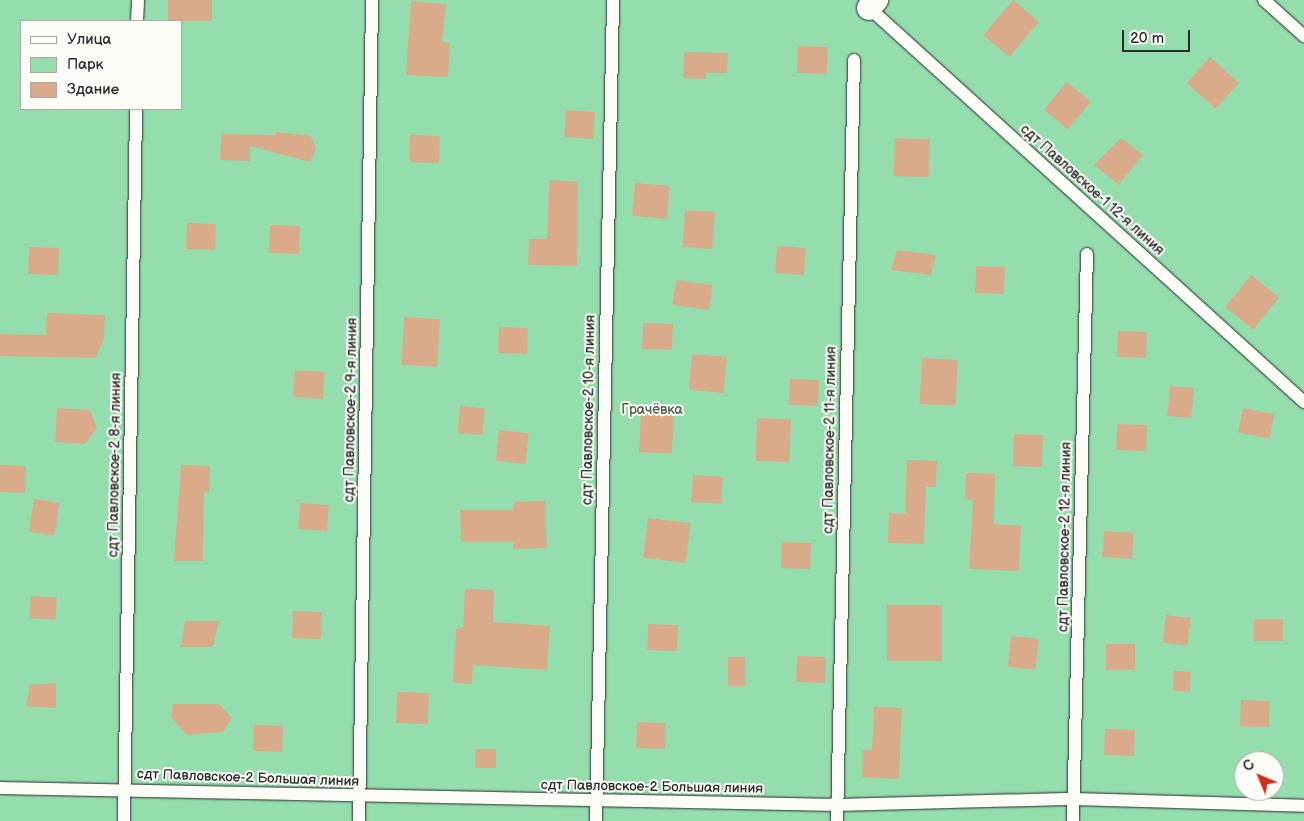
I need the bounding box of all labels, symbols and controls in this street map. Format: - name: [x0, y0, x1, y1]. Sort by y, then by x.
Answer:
- legend: [20, 20, 182, 110]
- scale bar: [1124, 20, 1192, 52]
- text: 20 m: [1130, 29, 1164, 48]
- text: Улица: [67, 30, 111, 49]
- text: Парк: [67, 55, 104, 74]
- text: Здание: [67, 80, 119, 99]
- street label: сдт Павловское-1 12-я линия: [1017, 121, 1167, 259]
- street label: сдт Павловское-2 10-я линия: [579, 315, 599, 505]
- street label: сдт Павловское-2 9-я линия: [341, 318, 361, 502]
- street label: сдт Павловское-2 11-я линия: [820, 346, 840, 534]
- street label: сдт Павловское-2 8-я линия: [105, 372, 125, 558]
- park label: Грачёвка: [621, 402, 683, 418]
- street label: сдт Павловское-2 12-я линия: [1055, 442, 1075, 632]
- north arrow: [1234, 751, 1284, 801]
- text: С: [1239, 756, 1258, 775]
- street label: сдт Павловское-2 Большая линия: [137, 766, 359, 790]
- street label: сдт Павловское-2 Большая линия: [541, 777, 763, 797]

